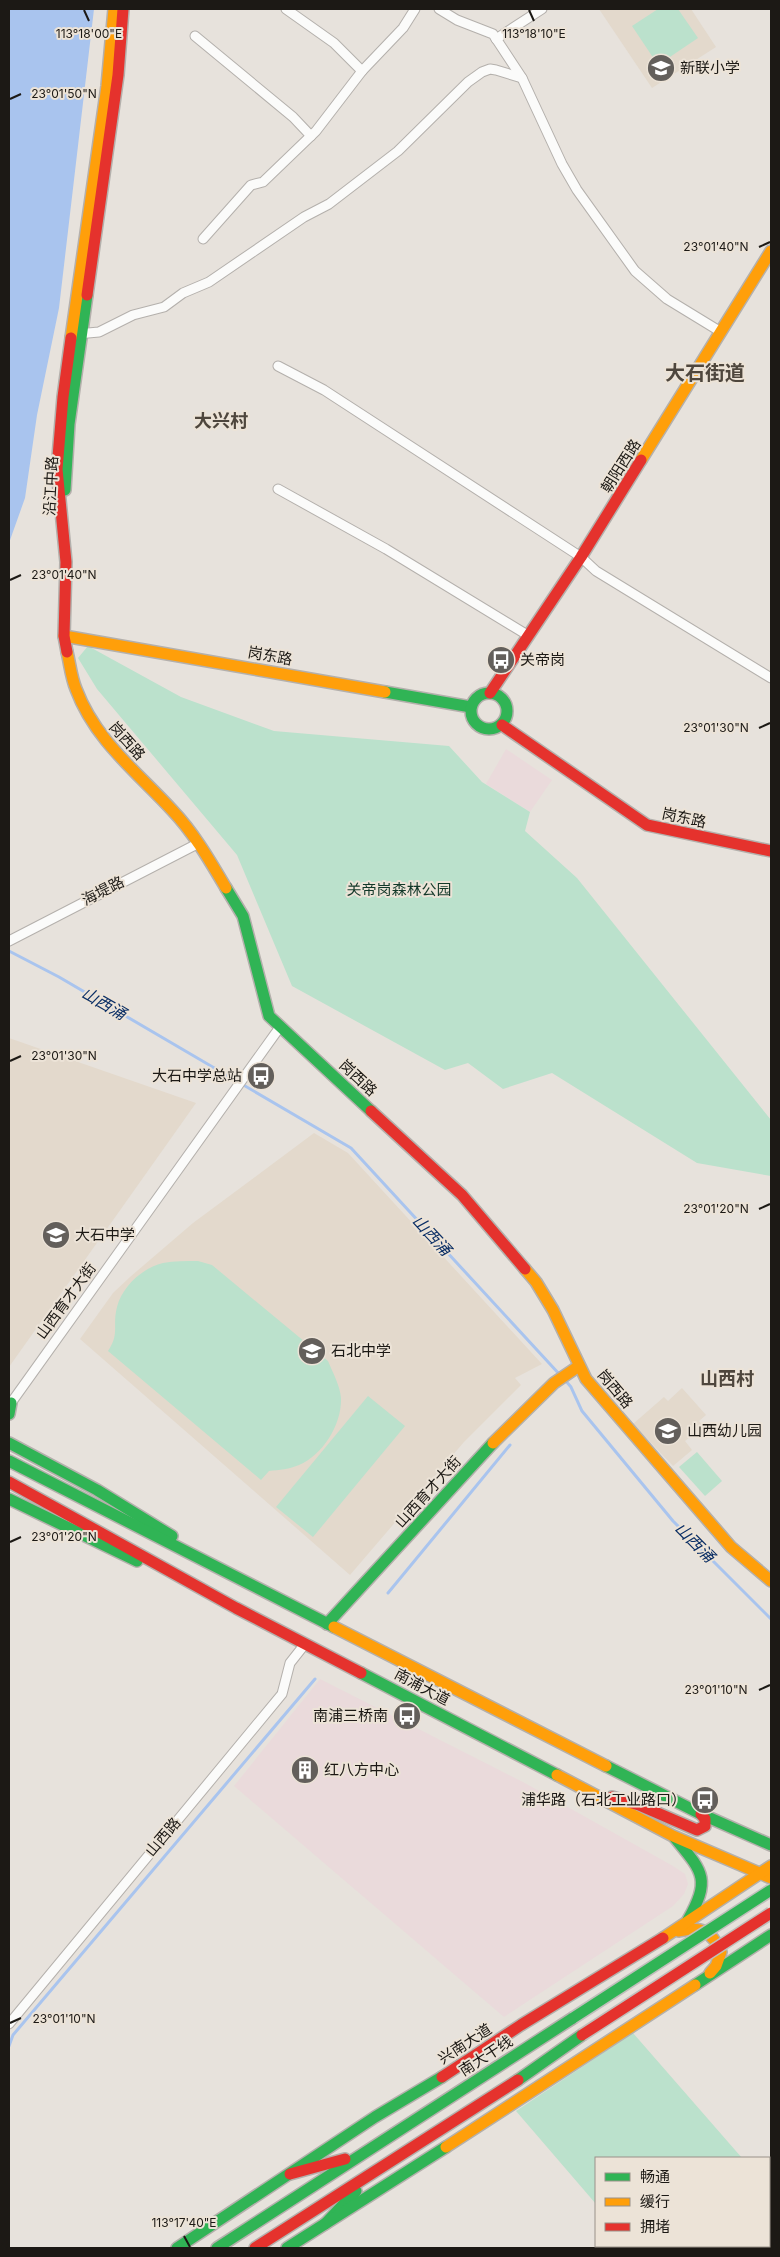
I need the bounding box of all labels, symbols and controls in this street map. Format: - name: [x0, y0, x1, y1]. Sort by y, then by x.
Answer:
- text: 113°18'00"E: [56, 26, 122, 41]
- text: 113°18'10"E: [502, 26, 566, 41]
- school or university icon: 新联小学: [646, 53, 676, 83]
- place label: 新联小学: [680, 58, 740, 77]
- text: 23°01'50"N: [31, 86, 97, 101]
- text: 23°01'40"N: [683, 239, 749, 254]
- district label: 大石街道: [665, 361, 745, 385]
- district label: 大兴村: [194, 410, 248, 431]
- street label: 朝阳西路: [597, 435, 645, 496]
- street label: 沿江中路: [39, 456, 62, 516]
- text: 23°01'40"N: [31, 567, 97, 582]
- street label: 岗东路: [246, 642, 294, 669]
- bus stop icon: 关帝岗: [486, 645, 516, 675]
- place label: 关帝岗: [520, 650, 565, 669]
- street label: 岗西路: [105, 718, 149, 764]
- text: 23°01'30"N: [683, 720, 749, 735]
- street label: 岗东路: [660, 804, 708, 831]
- street label: 海堤路: [78, 872, 127, 909]
- park label: 关帝岗森林公园: [346, 880, 452, 899]
- water label: 山西涌: [78, 982, 132, 1025]
- text: 23°01'30"N: [31, 1048, 97, 1063]
- street label: 岗西路: [335, 1055, 381, 1100]
- bus stop icon: 大石中学总站: [246, 1061, 276, 1091]
- place label: 大石中学总站: [152, 1066, 242, 1085]
- text: 23°01'20"N: [683, 1201, 749, 1216]
- water label: 山西涌: [408, 1211, 457, 1261]
- school or university icon: 大石中学: [41, 1220, 71, 1250]
- place label: 大石中学: [75, 1225, 135, 1244]
- street label: 山西育才大街: [31, 1259, 100, 1343]
- school or university icon: 石北中学: [297, 1336, 327, 1366]
- place label: 石北中学: [331, 1341, 391, 1360]
- street label: 岗西路: [594, 1365, 637, 1412]
- district label: 山西村: [700, 1368, 754, 1389]
- school or university icon: 山西幼儿园: [653, 1416, 683, 1446]
- place label: 山西幼儿园: [687, 1421, 762, 1440]
- street label: 山西育才大街: [390, 1452, 465, 1531]
- water label: 山西涌: [671, 1518, 720, 1567]
- text: 23°01'20"N: [31, 1529, 97, 1544]
- street label: 南浦大道: [391, 1664, 453, 1709]
- text: 23°01'10"N: [684, 1682, 748, 1697]
- bus stop icon: 南浦三桥南: [392, 1701, 422, 1731]
- place label: 南浦三桥南: [313, 1706, 388, 1725]
- building icon: 红八方中心: [290, 1755, 320, 1785]
- place label: 红八方中心: [324, 1760, 399, 1779]
- bus stop icon: 浦华路（石北工业路口）: [690, 1785, 720, 1815]
- place label: 浦华路（石北工业路口）: [521, 1790, 686, 1809]
- street label: 山西路: [141, 1813, 184, 1860]
- text: 23°01'10"N: [32, 2011, 96, 2026]
- street label: 兴南大道: [434, 2019, 495, 2068]
- street label: 南大干线: [455, 2031, 516, 2080]
- legend: [595, 2157, 770, 2247]
- text: 畅通: [640, 2167, 670, 2186]
- text: 缓行: [640, 2192, 670, 2211]
- text: 113°17'40"E: [151, 2215, 217, 2230]
- text: 拥堵: [640, 2217, 670, 2236]

